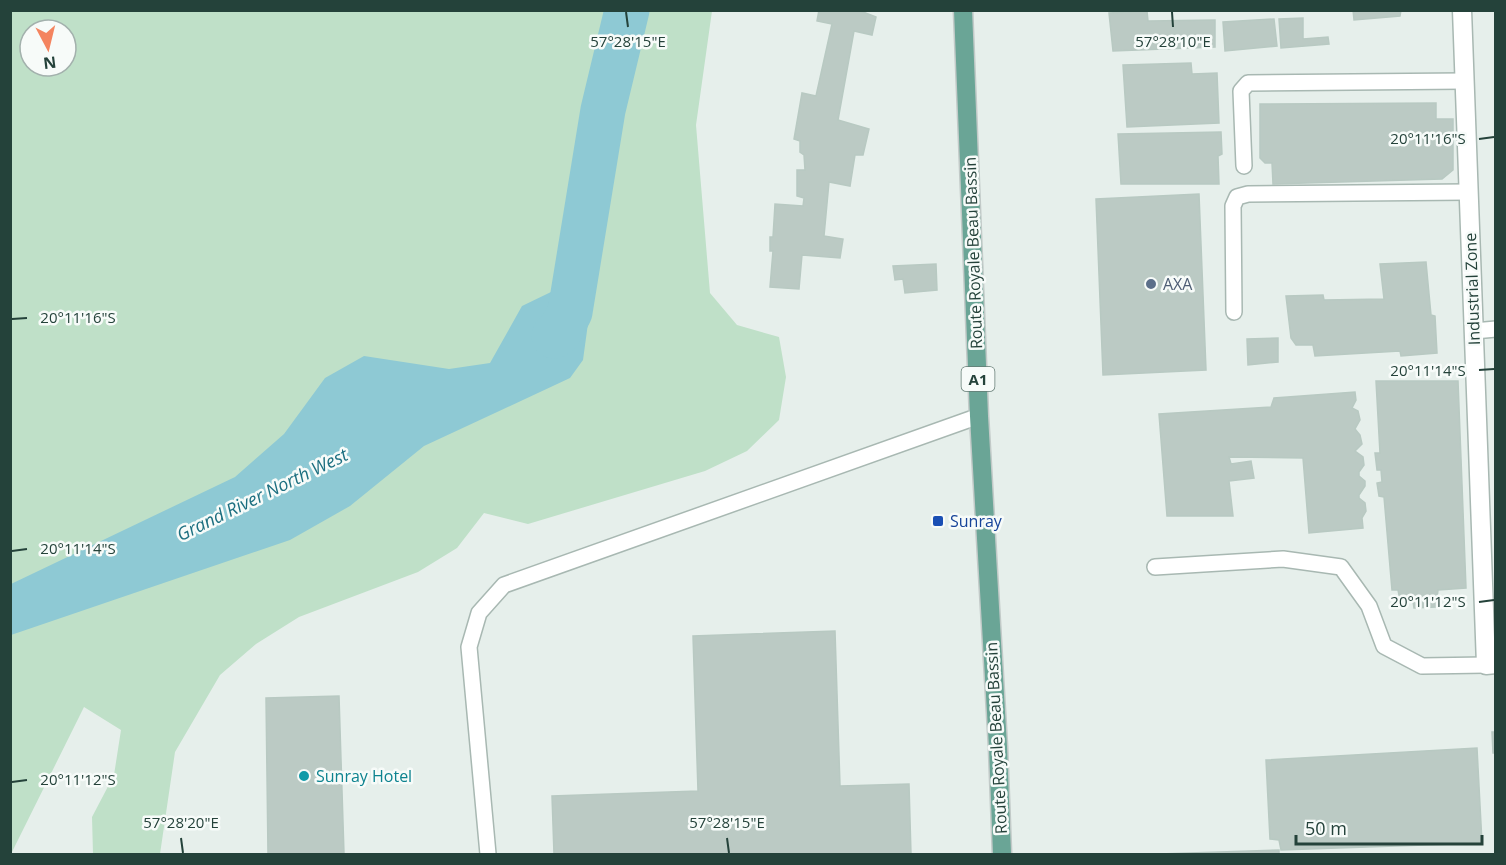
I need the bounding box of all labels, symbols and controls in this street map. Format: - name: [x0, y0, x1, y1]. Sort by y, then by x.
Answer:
- north arrow: [18, 18, 78, 78]
- text: 57°28'15"E: [590, 31, 666, 51]
- text: 57°28'10"E: [1135, 31, 1211, 51]
- text: N: [42, 51, 58, 75]
- text: 20°11'16"S: [1390, 128, 1466, 148]
- street label: Route Royale Beau Bassin: [959, 157, 987, 349]
- street label: Industrial Zone: [1459, 232, 1485, 346]
- place label: AXA: [1163, 273, 1193, 295]
- marker: AXA: [1144, 277, 1158, 291]
- text: 20°11'16"S: [40, 307, 116, 327]
- text: 20°11'14"S: [1390, 360, 1466, 380]
- road number: A1: [962, 367, 994, 391]
- water label: Grand River North West: [172, 442, 353, 546]
- place label: Sunray: [950, 510, 1003, 532]
- marker: Sunray: [931, 514, 945, 528]
- text: 20°11'14"S: [40, 538, 116, 558]
- text: 20°11'12"S: [1390, 591, 1466, 611]
- street label: Route Royale Beau Bassin: [980, 641, 1012, 835]
- place label: Sunray Hotel: [316, 765, 412, 787]
- text: 20°11'12"S: [40, 769, 116, 789]
- marker: Sunray Hotel: [297, 769, 311, 783]
- scale bar: [1296, 808, 1482, 846]
- text: 57°28'20"E: [143, 812, 219, 832]
- text: 57°28'15"E: [689, 812, 765, 832]
- text: 50 m: [1305, 816, 1347, 840]

